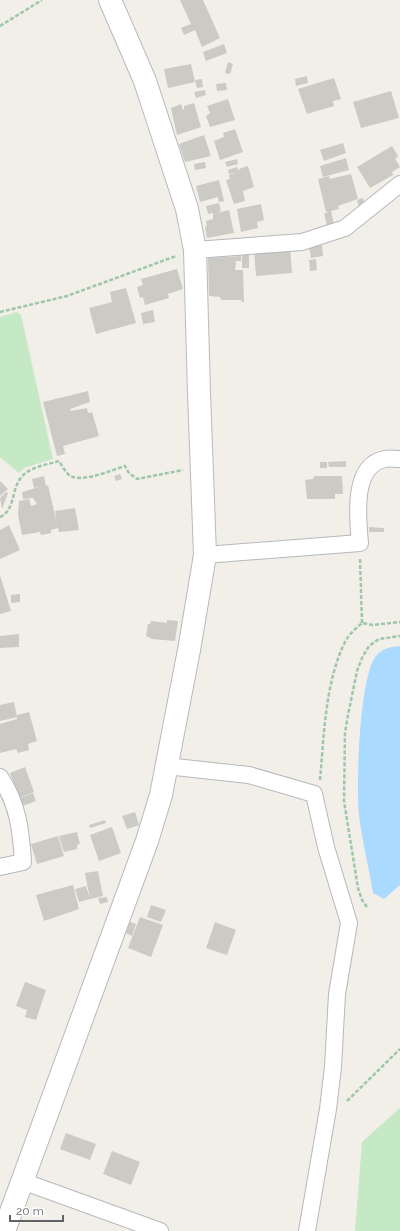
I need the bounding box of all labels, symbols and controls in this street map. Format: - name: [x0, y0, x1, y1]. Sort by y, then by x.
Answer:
- scale bar: [10, 1197, 63, 1223]
- text: 20 m: [16, 1204, 44, 1218]

